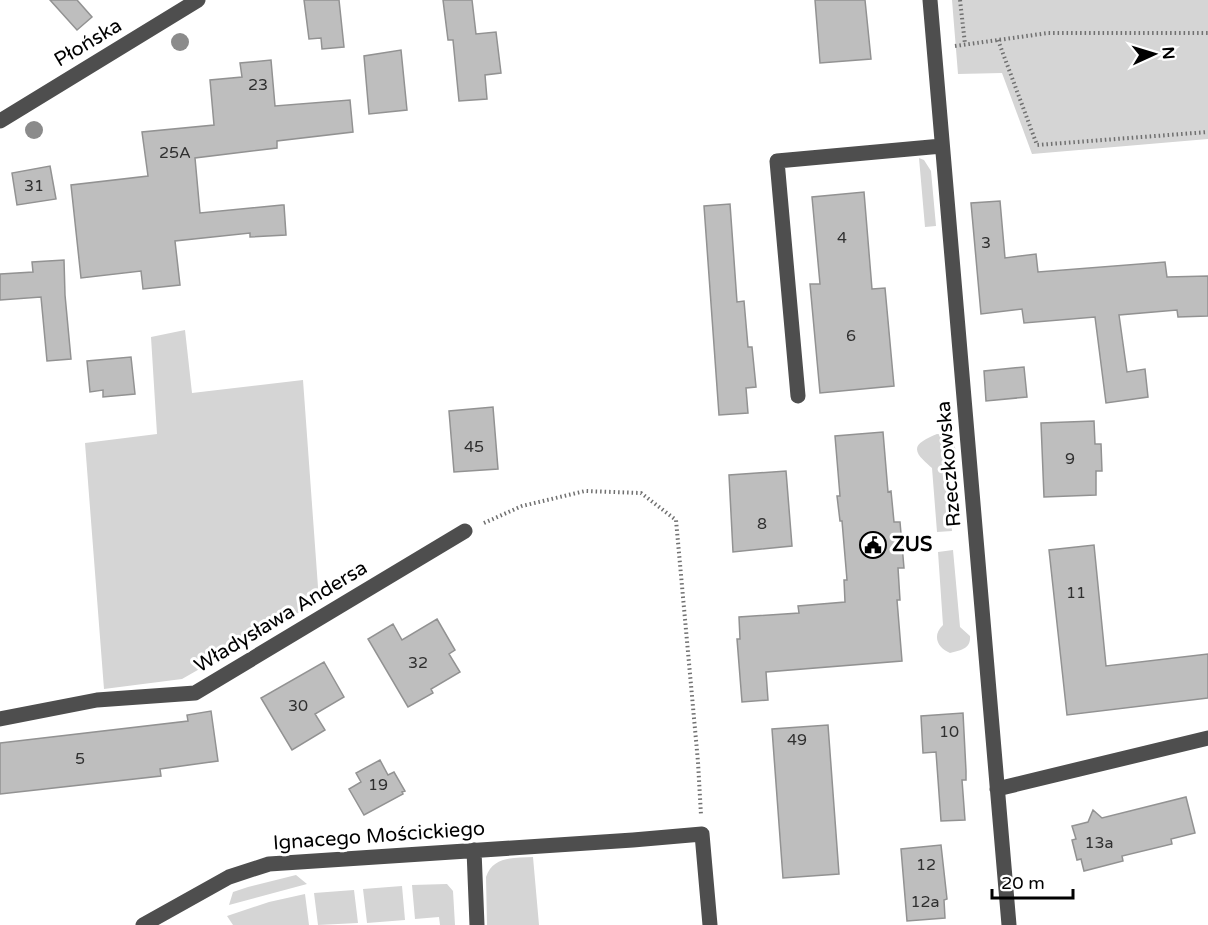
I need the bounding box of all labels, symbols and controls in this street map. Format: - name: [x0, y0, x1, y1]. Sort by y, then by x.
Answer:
- street label: Płońska: [50, 14, 126, 72]
- north arrow: [1124, 24, 1184, 84]
- text: N: [1158, 46, 1178, 60]
- house number: 23: [248, 75, 268, 95]
- house number: 25A: [159, 143, 191, 163]
- house number: 31: [24, 176, 44, 196]
- house number: 4: [837, 228, 847, 248]
- house number: 3: [981, 233, 991, 253]
- house number: 6: [846, 326, 856, 346]
- street label: Rzeczkowska: [932, 400, 966, 528]
- house number: 45: [464, 437, 484, 457]
- house number: 9: [1065, 449, 1075, 469]
- house number: 8: [757, 514, 767, 534]
- public building icon: ZUS: [858, 530, 888, 560]
- place label: ZUS: [892, 533, 932, 557]
- street label: Władysława Andersa: [190, 556, 372, 678]
- house number: 11: [1066, 583, 1086, 603]
- house number: 32: [408, 653, 428, 673]
- house number: 30: [288, 696, 308, 716]
- house number: 10: [939, 722, 959, 742]
- house number: 49: [787, 730, 807, 750]
- house number: 5: [75, 749, 85, 769]
- house number: 19: [368, 775, 388, 795]
- street label: Ignacego Mościckiego: [272, 817, 486, 855]
- house number: 13a: [1084, 833, 1114, 853]
- house number: 12: [916, 855, 936, 875]
- scale bar: [992, 862, 1073, 900]
- text: 20 m: [1001, 872, 1045, 894]
- house number: 12a: [910, 892, 940, 912]

